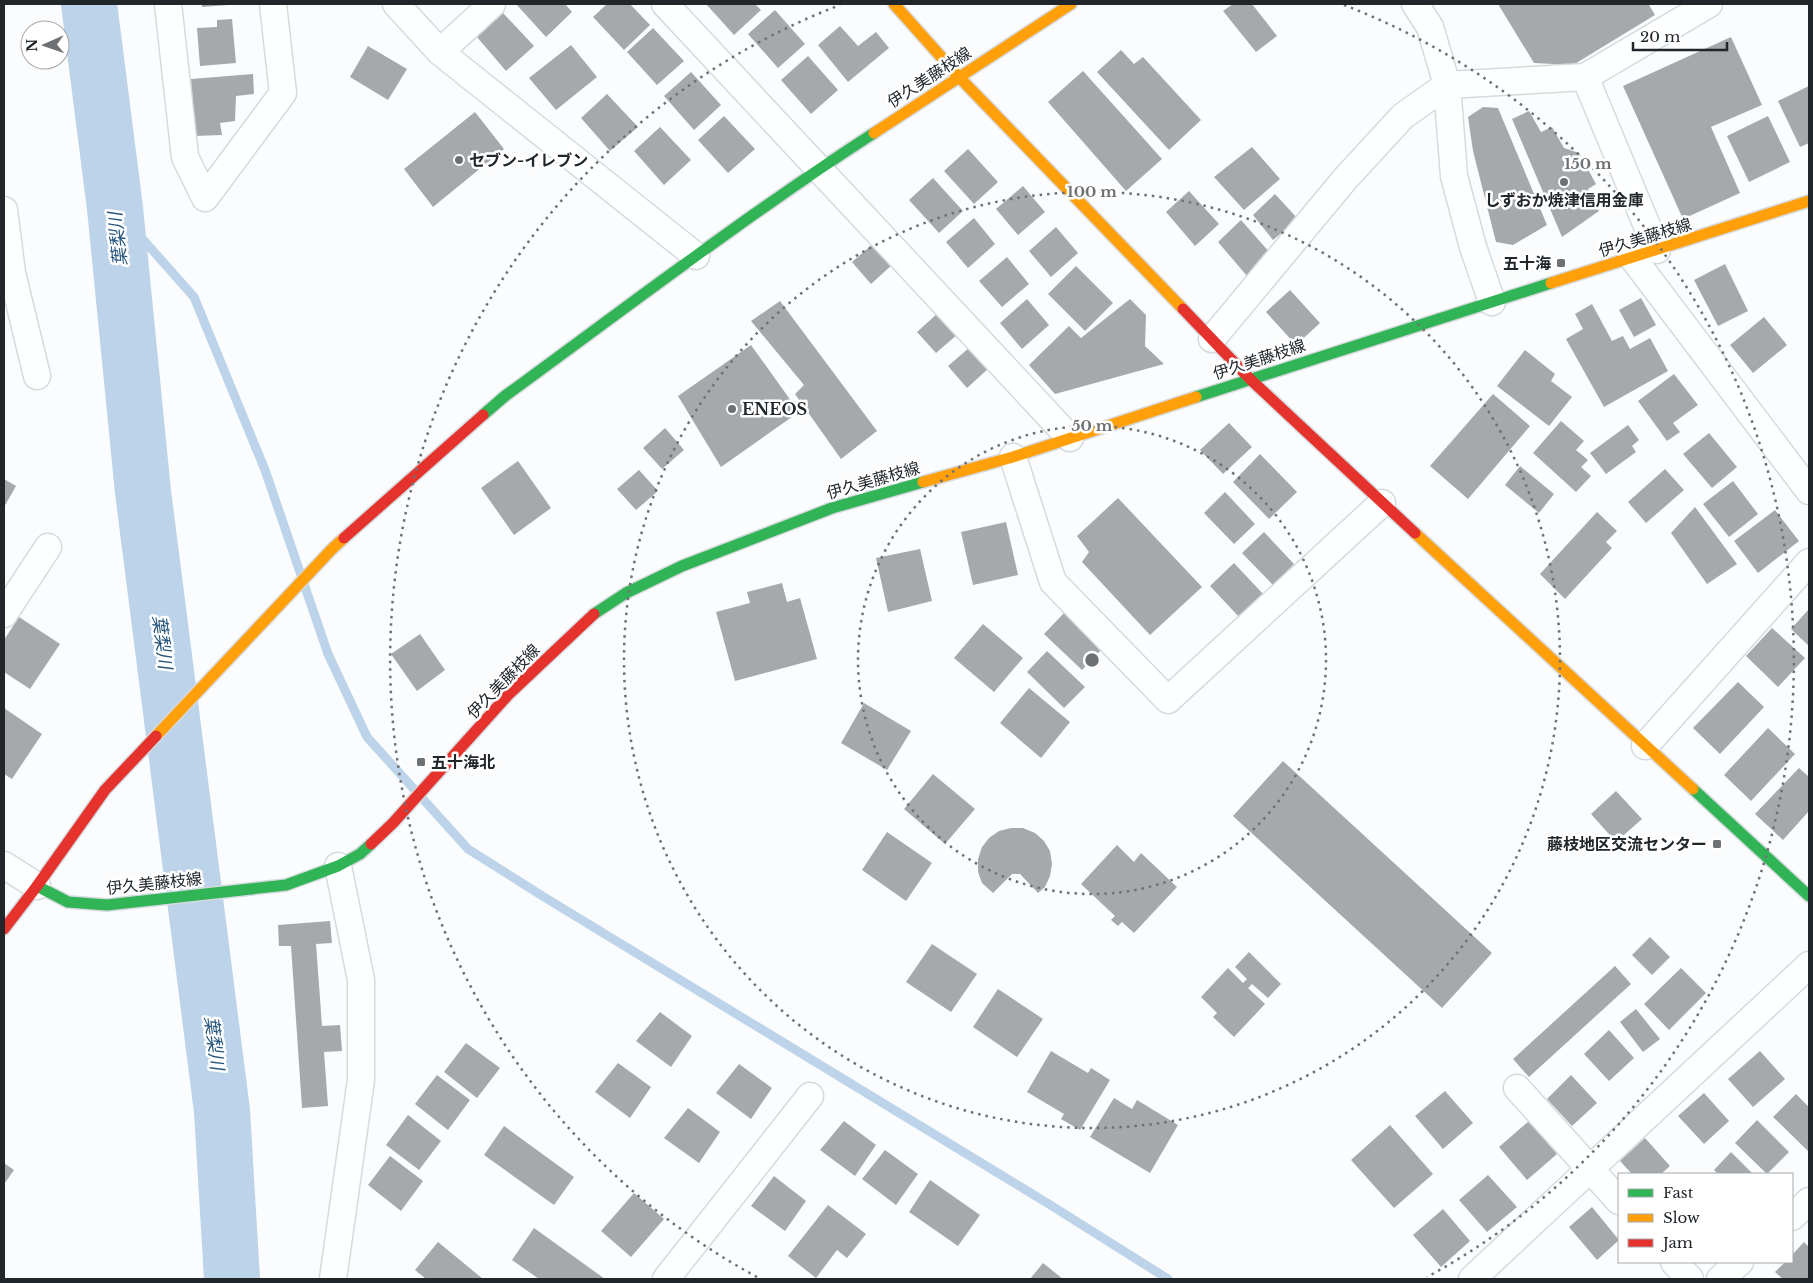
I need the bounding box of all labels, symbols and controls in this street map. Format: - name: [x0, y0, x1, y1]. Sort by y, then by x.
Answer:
- north arrow: [20, 20, 70, 70]
- scale bar: [1633, 20, 1727, 52]
- text: 20 m: [1640, 27, 1680, 46]
- text: N: [23, 39, 41, 52]
- street label: 伊久美藤枝線: [883, 42, 975, 112]
- place label: セブン-イレブン: [469, 150, 588, 170]
- marker: セブン-イレブン: [453, 154, 465, 166]
- text: 150 m: [1564, 154, 1612, 173]
- marker: しずおか焼津信用金庫: [1558, 176, 1570, 188]
- text: 100 m: [1067, 182, 1117, 201]
- place label: しずおか焼津信用金庫: [1484, 190, 1644, 210]
- water label: 葉梨川: [104, 209, 132, 267]
- street label: 伊久美藤枝線: [1596, 213, 1694, 261]
- place label: 五十海: [1503, 253, 1551, 273]
- marker: 五十海: [1555, 257, 1567, 269]
- street label: 伊久美藤枝線: [1210, 335, 1308, 383]
- place label: ENEOS: [742, 399, 807, 419]
- marker: ENEOS: [726, 403, 738, 415]
- text: 50 m: [1072, 416, 1113, 435]
- street label: 伊久美藤枝線: [824, 457, 922, 503]
- water label: 葉梨川: [148, 614, 176, 672]
- street label: 伊久美藤枝線: [462, 640, 544, 722]
- centre of rings: [1083, 651, 1101, 669]
- place label: 五十海北: [431, 752, 495, 772]
- marker: 五十海北: [415, 756, 427, 768]
- place label: 藤枝地区交流センター: [1547, 834, 1707, 854]
- marker: 藤枝地区交流センター: [1711, 838, 1723, 850]
- street label: 伊久美藤枝線: [105, 868, 203, 898]
- water label: 葉梨川: [200, 1015, 228, 1073]
- legend: [1618, 1173, 1793, 1263]
- text: Fast: [1663, 1183, 1694, 1202]
- text: Slow: [1663, 1208, 1700, 1227]
- text: Jam: [1661, 1233, 1693, 1252]

